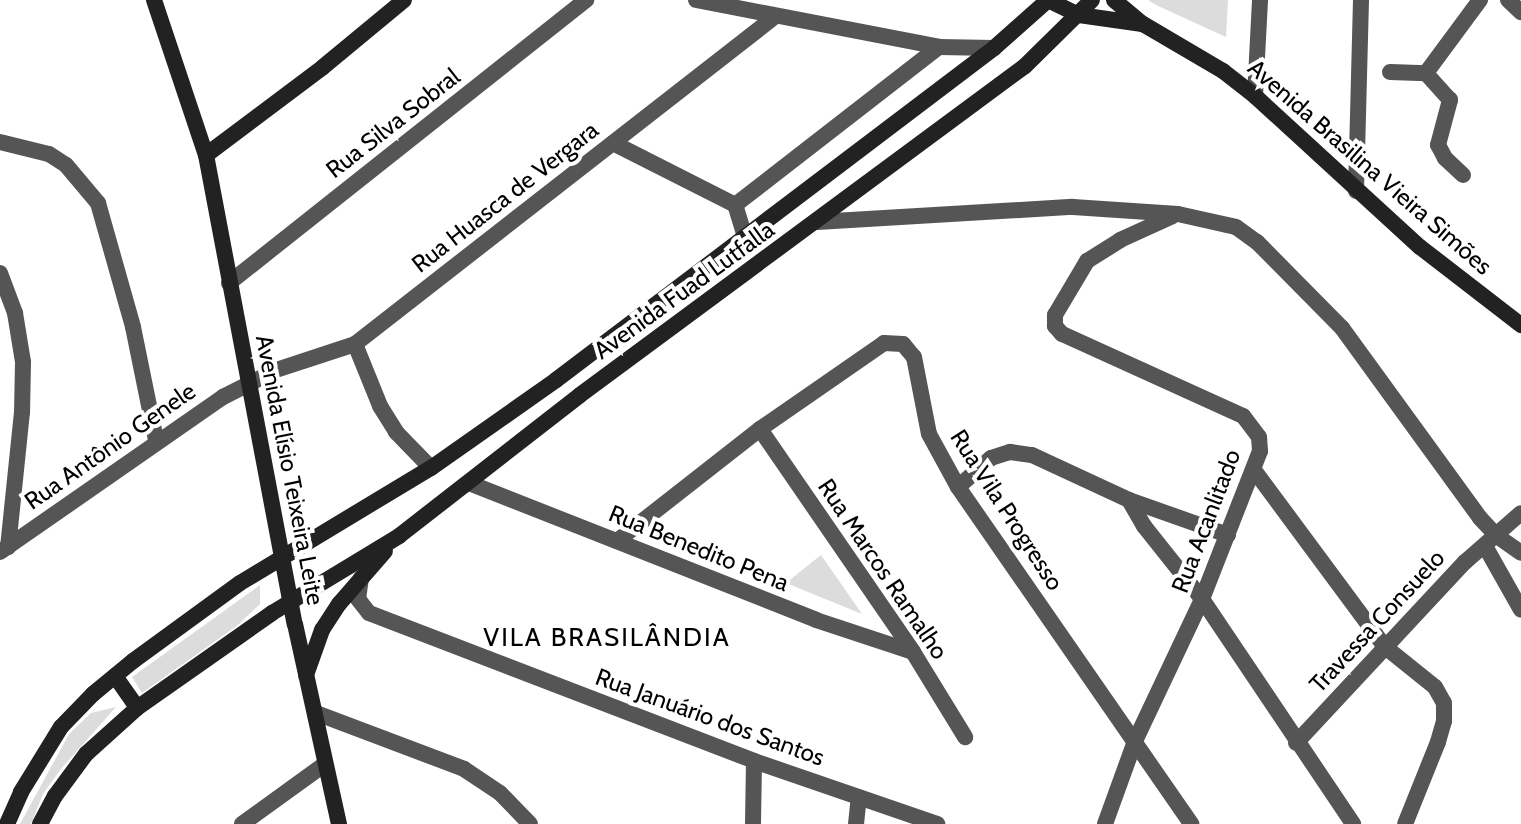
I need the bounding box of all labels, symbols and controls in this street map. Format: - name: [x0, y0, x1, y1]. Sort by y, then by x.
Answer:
- street label: Avenida Brasilina Vieira Simões: [1242, 53, 1498, 281]
- street label: Rua Silva Sobral: [320, 62, 466, 184]
- street label: Rua Huasca de Vergara: [406, 115, 604, 279]
- street label: Avenida Fuad Lutfalla: [588, 215, 780, 365]
- street label: Avenida Elísio Teixeira Leite: [250, 332, 330, 608]
- street label: Rua Antônio Genele: [19, 376, 201, 516]
- street label: Rua Vila Progresso: [944, 424, 1070, 596]
- street label: Rua Acanlitado: [1166, 445, 1246, 597]
- street label: Rua Marcos Ramalho: [812, 473, 954, 665]
- street label: Rua Benedito Pena: [605, 499, 793, 597]
- street label: Travessa Consuelo: [1304, 544, 1450, 698]
- district label: VILA BRASILÂNDIA: [483, 622, 731, 654]
- street label: Rua Januário dos Santos: [592, 662, 828, 772]

